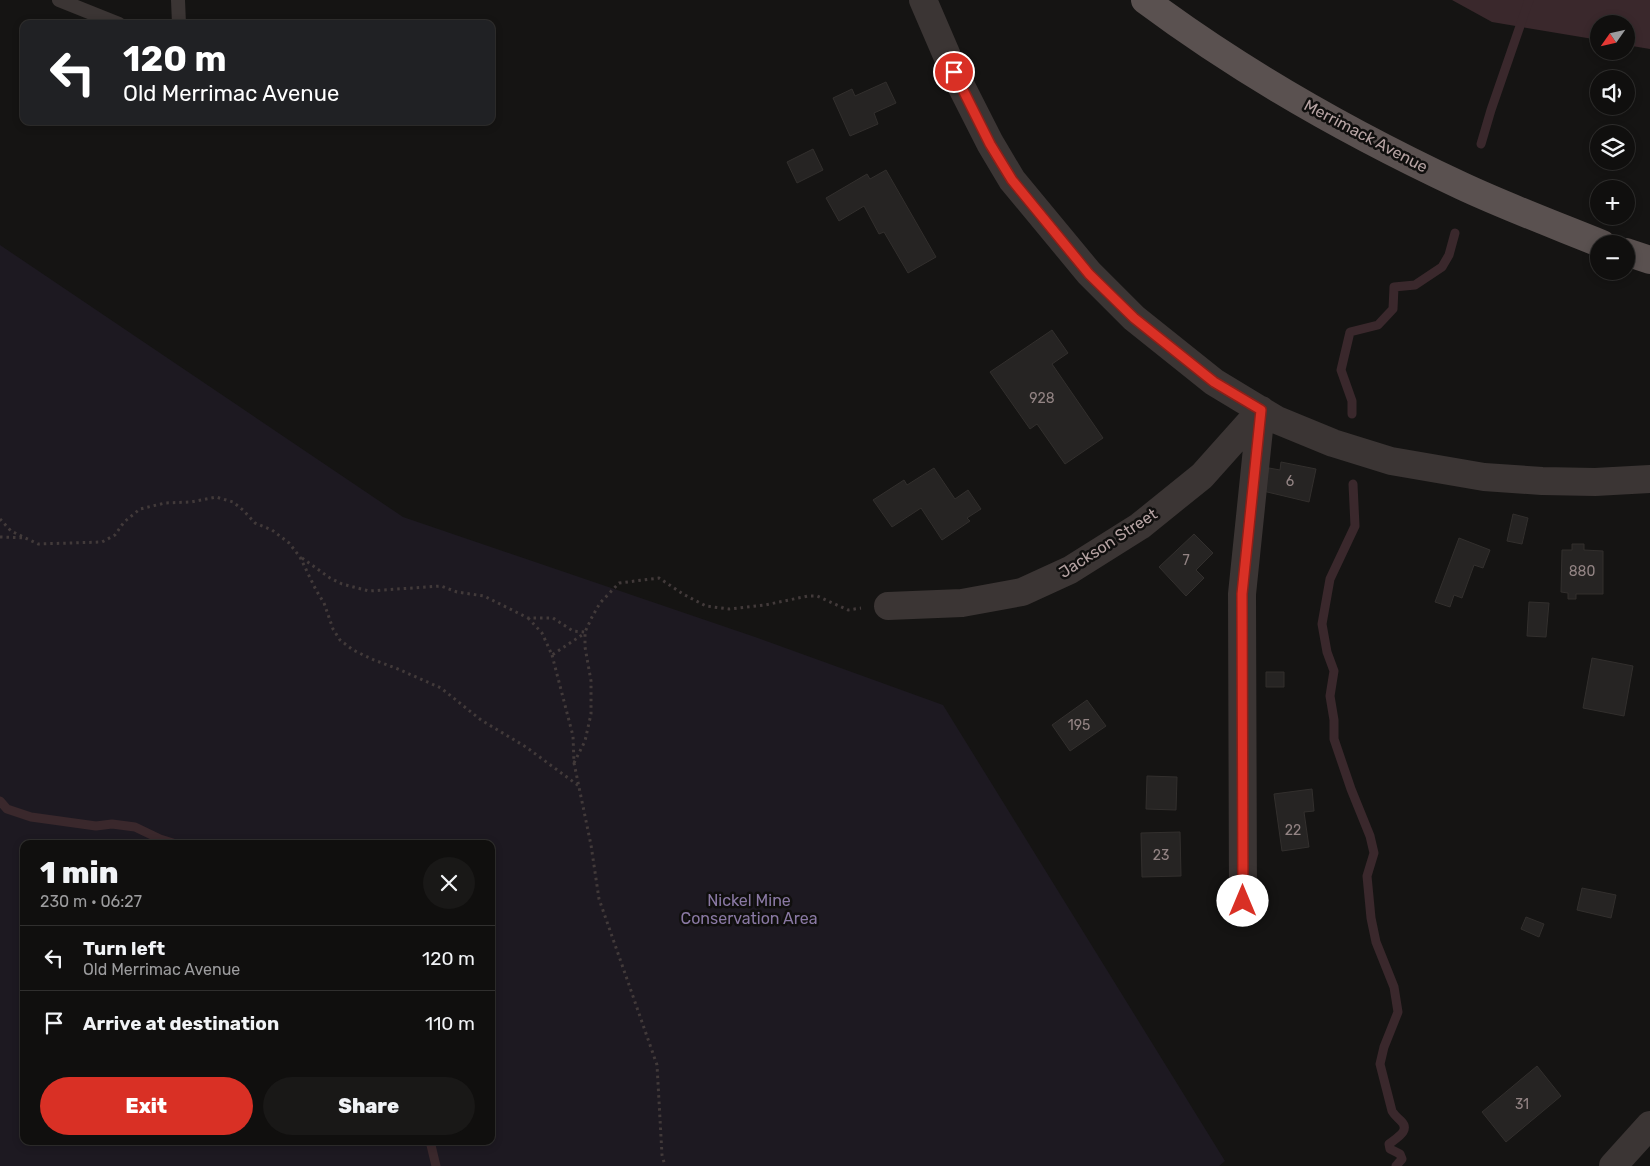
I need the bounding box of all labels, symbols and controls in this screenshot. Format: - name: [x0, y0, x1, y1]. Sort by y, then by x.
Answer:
- north arrow: [1590, 15, 1635, 60]
- map controls: [1590, 15, 1635, 280]
- text: 120 m: [123, 38, 226, 80]
- icon: left: [40, 40, 105, 105]
- pin: [933, 51, 975, 93]
- icon: arrive: [940, 58, 968, 86]
- button: sound: [1590, 70, 1635, 115]
- text: Old Merrimac Avenue: [123, 80, 339, 107]
- street label: Merrimack Avenue: [1301, 95, 1431, 177]
- button: layers: [1590, 125, 1635, 170]
- button: +: [1590, 180, 1635, 225]
- button: −: [1590, 235, 1635, 280]
- house number: 928: [1029, 390, 1055, 407]
- house number: 6: [1286, 473, 1294, 490]
- street label: Jackson Street: [1055, 504, 1161, 582]
- house number: 7: [1182, 552, 1190, 569]
- house number: 880: [1569, 563, 1595, 580]
- house number: 195: [1068, 717, 1090, 734]
- house number: 22: [1285, 822, 1301, 839]
- house number: 23: [1153, 847, 1169, 864]
- text: 1 min: [40, 855, 118, 891]
- button: close: [423, 857, 475, 909]
- position arrow: [1216, 874, 1268, 926]
- park label: Nickel Mine Conservation Area: [681, 891, 817, 928]
- text: 230 m · 06:27: [40, 892, 142, 911]
- text: Turn left: [83, 937, 165, 960]
- icon: left: [40, 944, 68, 972]
- text: 120 m: [422, 947, 475, 970]
- text: Old Merrimac Avenue: [83, 960, 240, 979]
- icon: arrive: [40, 1009, 68, 1037]
- text: Arrive at destination: [83, 1012, 279, 1035]
- text: 110 m: [425, 1012, 475, 1035]
- button: Exit: [40, 1077, 253, 1135]
- button: Share: [263, 1077, 475, 1135]
- house number: 31: [1515, 1096, 1529, 1113]

